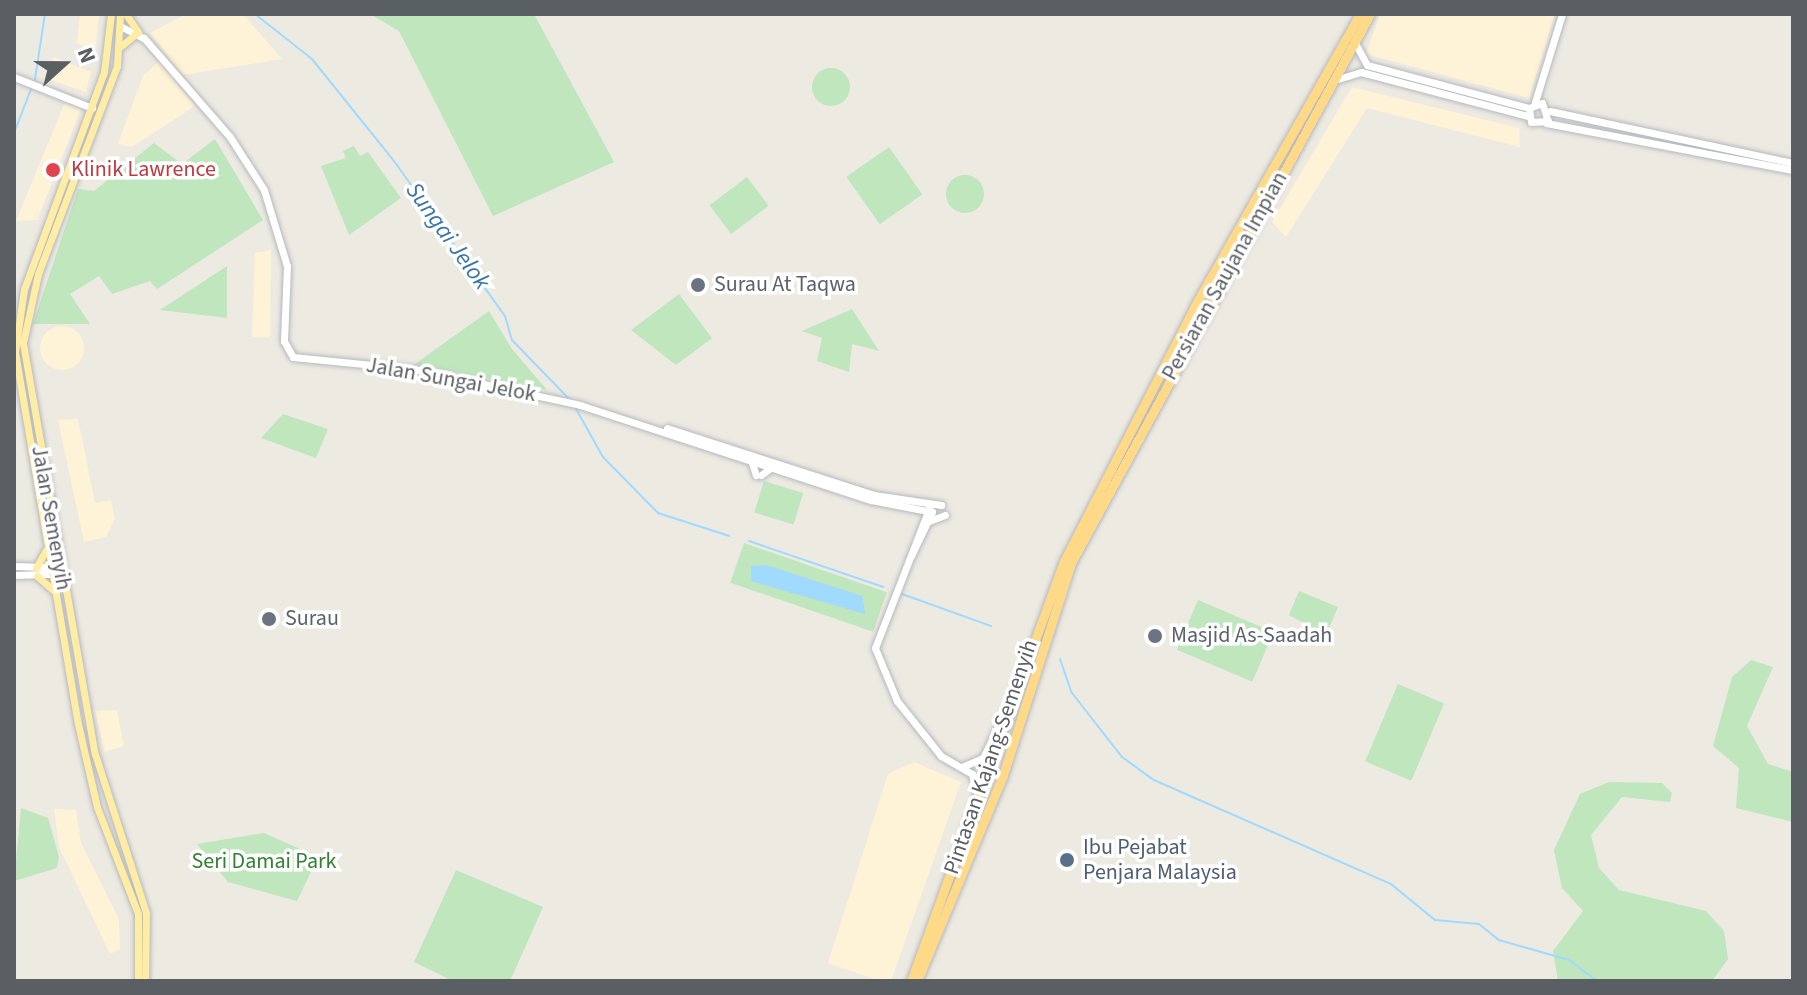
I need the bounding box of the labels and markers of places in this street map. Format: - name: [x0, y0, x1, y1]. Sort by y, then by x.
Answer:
- place label: Klinik Lawrence: [71, 157, 216, 183]
- marker: Klinik Lawrence: [42, 159, 64, 181]
- place label: Surau At Taqwa: [714, 272, 856, 298]
- marker: Surau At Taqwa: [689, 276, 707, 294]
- place label: Surau: [285, 606, 339, 632]
- marker: Surau: [260, 610, 278, 628]
- place label: Masjid As-Saadah: [1171, 623, 1332, 649]
- marker: Masjid As-Saadah: [1146, 627, 1164, 645]
- place label: Ibu Pejabat Penjara Malaysia: [1083, 834, 1237, 886]
- marker: Ibu Pejabat Penjara Malaysia: [1058, 851, 1076, 869]

